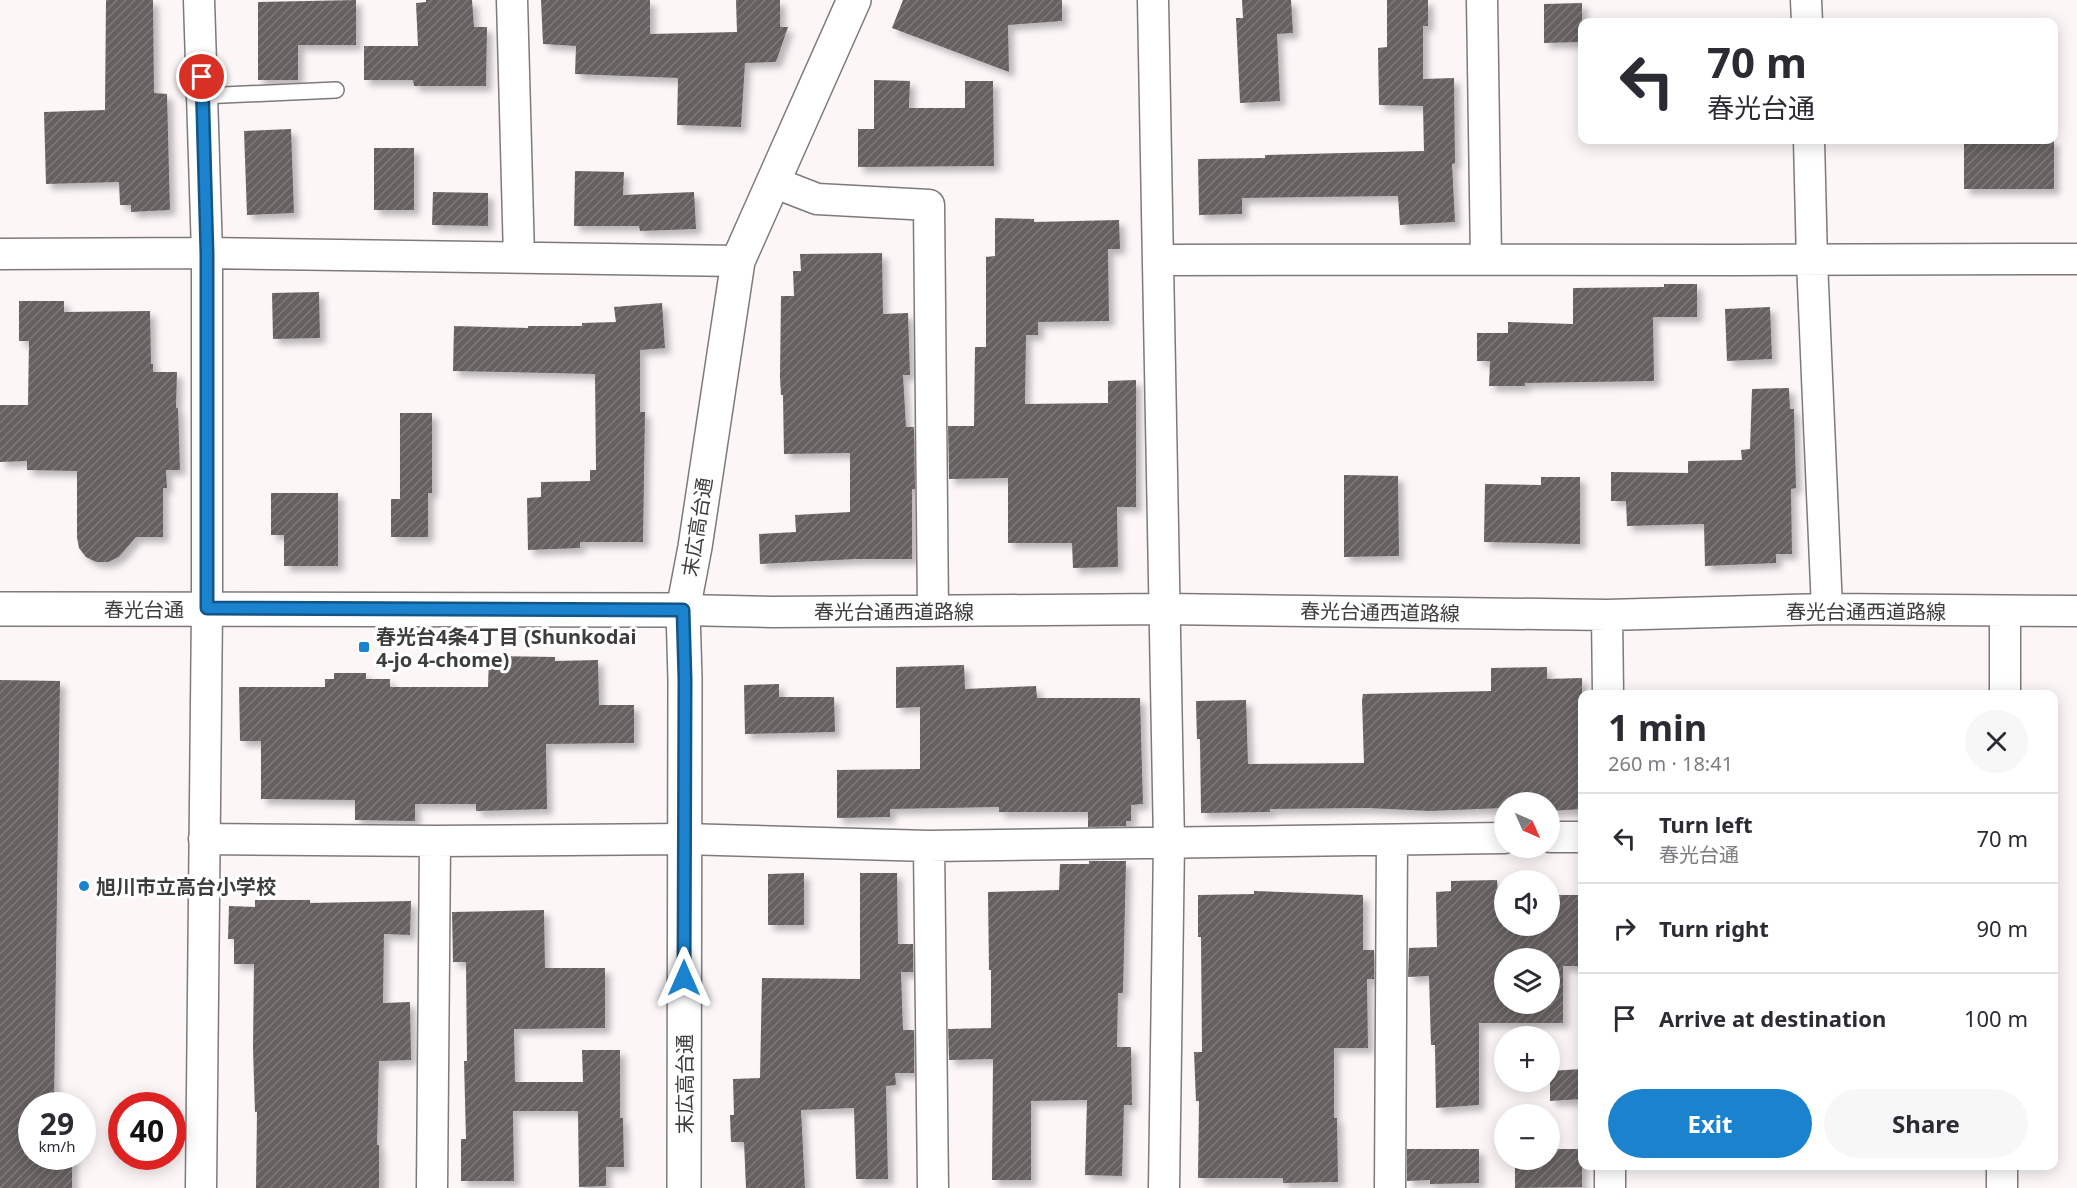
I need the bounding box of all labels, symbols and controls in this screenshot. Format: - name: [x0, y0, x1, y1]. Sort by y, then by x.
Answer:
- text: 70 m: [1707, 33, 1807, 90]
- icon: left: [1608, 42, 1686, 120]
- pin: [176, 51, 227, 102]
- icon: arrive: [185, 60, 218, 93]
- text: 春光台通: [1707, 89, 1815, 126]
- street label: 末広高台通: [676, 476, 718, 578]
- street label: 春光台通: [104, 596, 184, 623]
- street label: 春光台通西道路線: [1300, 597, 1460, 627]
- street label: 春光台通西道路線: [814, 598, 974, 625]
- street label: 春光台通西道路線: [1786, 598, 1946, 625]
- place label: 春光台4条4丁目 (Shunkodai 4-jo 4-chome): [376, 623, 636, 673]
- marker: 春光台4条4丁目 (Shunkodai 4-jo 4-chome): [357, 640, 371, 654]
- text: 1 min: [1608, 703, 1707, 752]
- button: close: [1965, 710, 2028, 773]
- text: 260 m · 18:41: [1608, 750, 1733, 777]
- north arrow: [1494, 792, 1560, 858]
- map controls: [1494, 792, 1560, 1170]
- text: Turn left: [1659, 809, 1753, 839]
- icon: left: [1608, 822, 1641, 855]
- text: 70 m: [1977, 823, 2028, 853]
- text: 春光台通: [1659, 841, 1739, 868]
- button: sound: [1494, 870, 1560, 936]
- place label: 旭川市立高台小学校: [96, 873, 276, 900]
- marker: 旭川市立高台小学校: [77, 879, 91, 893]
- icon: right: [1608, 912, 1641, 945]
- text: Turn right: [1659, 913, 1769, 943]
- text: 90 m: [1977, 913, 2028, 943]
- position arrow: [652, 946, 716, 1010]
- button: layers: [1494, 948, 1560, 1014]
- icon: arrive: [1608, 1002, 1641, 1035]
- text: Arrive at destination: [1659, 1003, 1886, 1033]
- text: 100 m: [1964, 1003, 2028, 1033]
- button: +: [1494, 1026, 1560, 1092]
- street label: 末広高台通: [671, 1034, 698, 1134]
- button: Exit: [1608, 1089, 1812, 1158]
- button: Share: [1824, 1089, 2028, 1158]
- speed limit sign: 40: [108, 1092, 186, 1170]
- text: 29: [40, 1103, 74, 1144]
- button: −: [1494, 1104, 1560, 1170]
- text: km/h: [39, 1136, 75, 1156]

